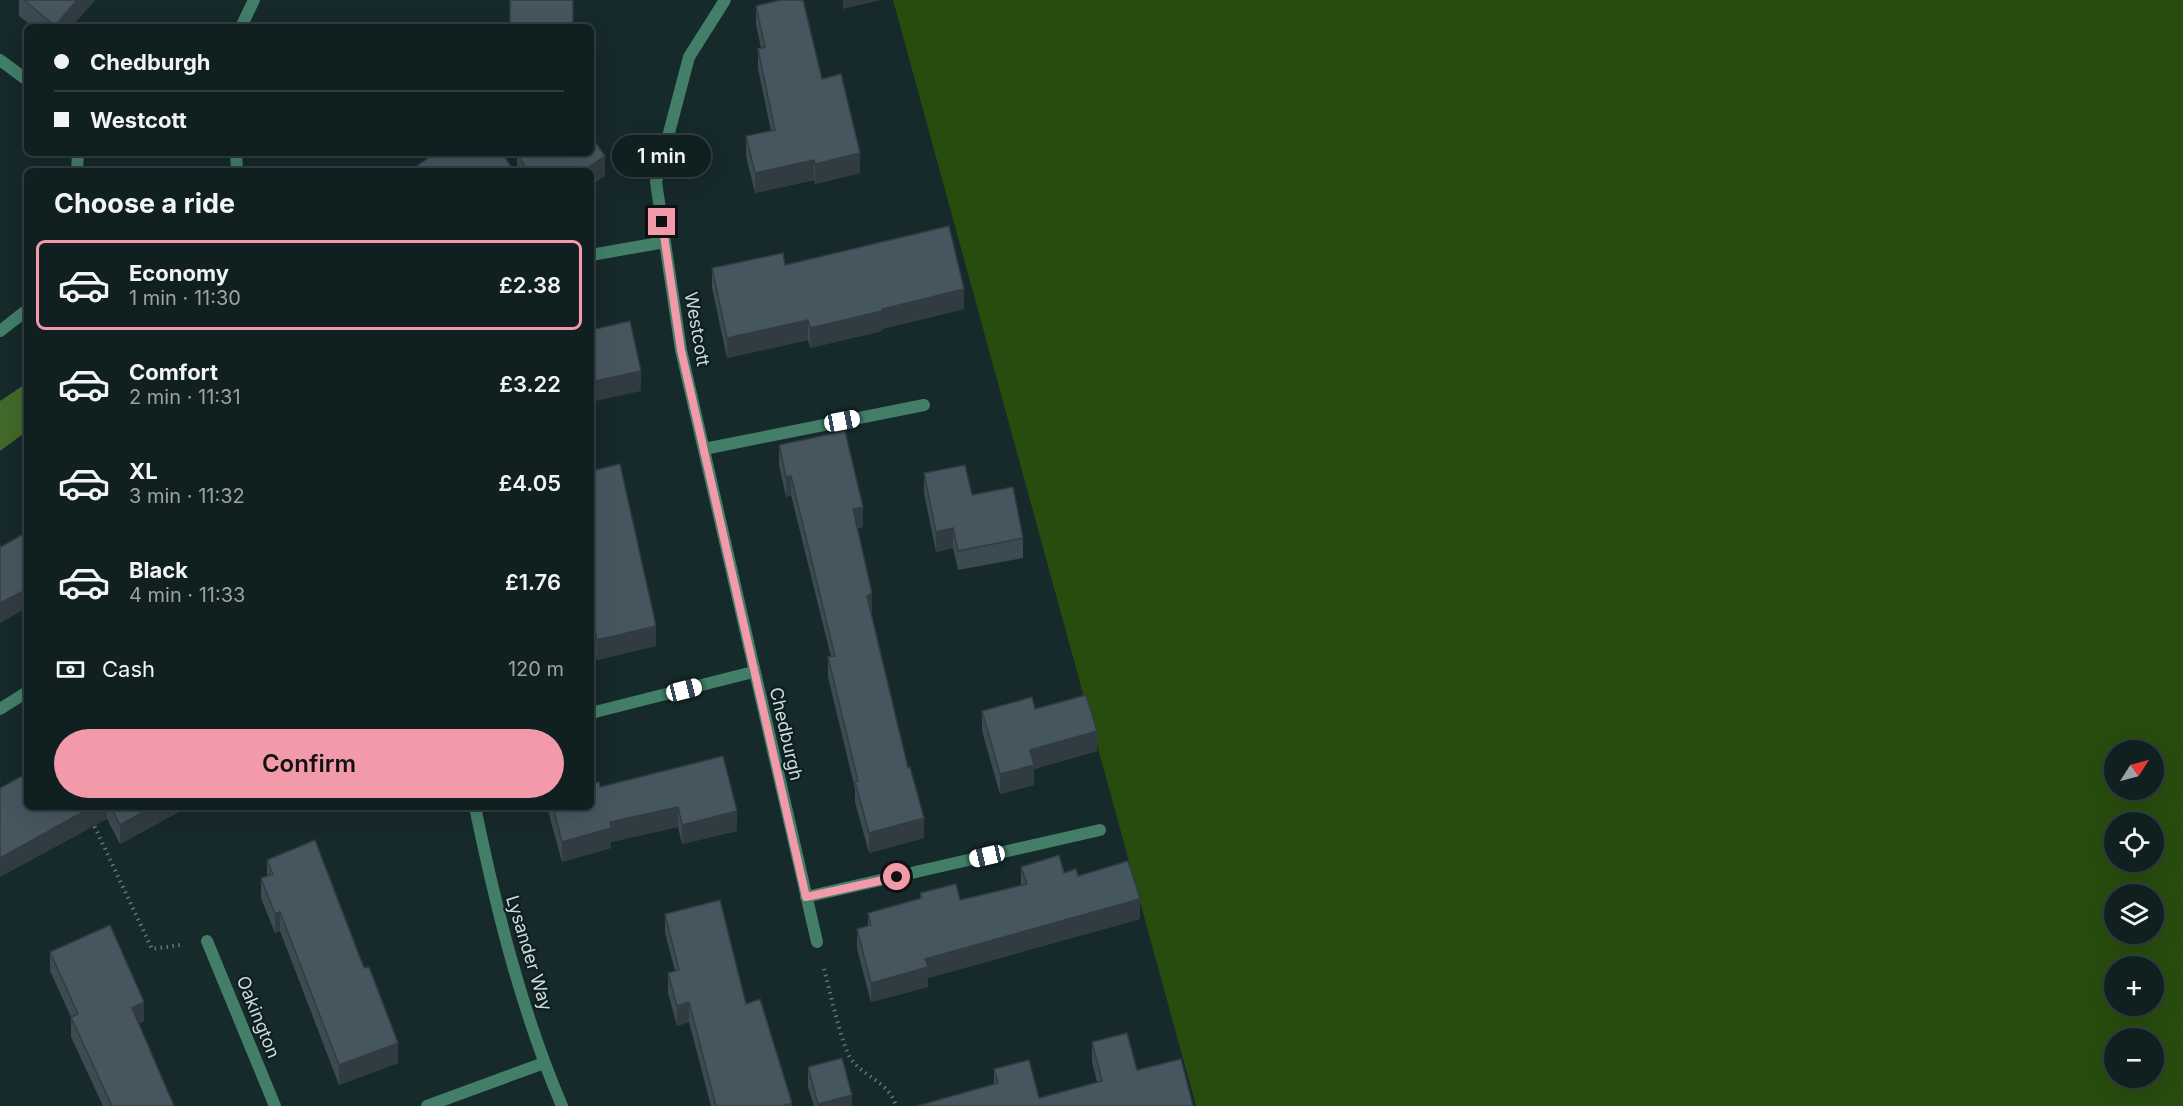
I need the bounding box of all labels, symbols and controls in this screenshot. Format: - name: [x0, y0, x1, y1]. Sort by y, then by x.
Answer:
- text: Chedburgh: [90, 49, 211, 75]
- text: Westcott: [90, 107, 187, 133]
- callout: 1 min: [612, 135, 712, 177]
- text: 1 min: [637, 144, 686, 168]
- text: Choose a ride: [54, 187, 235, 220]
- route end: [648, 208, 675, 235]
- icon: car: [57, 258, 111, 312]
- text: Economy: [129, 260, 229, 286]
- text: £2.38: [499, 272, 561, 298]
- text: 1 min · 11:30: [129, 286, 241, 310]
- street label: Westcott: [681, 290, 714, 368]
- icon: car: [57, 357, 111, 411]
- text: Comfort: [129, 359, 218, 385]
- text: £3.22: [499, 371, 561, 397]
- text: 2 min · 11:31: [129, 385, 241, 409]
- car: [823, 409, 861, 433]
- icon: car: [57, 456, 111, 510]
- text: XL: [129, 458, 158, 484]
- text: £4.05: [498, 470, 561, 496]
- text: 3 min · 11:32: [129, 484, 245, 508]
- icon: car: [57, 555, 111, 609]
- text: Black: [129, 557, 188, 583]
- text: £1.76: [505, 569, 561, 595]
- text: 4 min · 11:33: [129, 583, 245, 607]
- icon: cash: [54, 653, 87, 686]
- text: Cash: [102, 656, 155, 682]
- text: 120 m: [508, 657, 564, 681]
- car: [664, 677, 704, 703]
- street label: Chedburgh: [766, 685, 807, 783]
- button: Confirm: [54, 729, 564, 798]
- north arrow: [2104, 740, 2164, 800]
- map controls: [2104, 740, 2164, 1088]
- button: locate: [2104, 812, 2164, 872]
- car: [967, 843, 1007, 869]
- route start: [883, 863, 910, 890]
- button: layers: [2104, 884, 2164, 944]
- street label: Lysander Way: [502, 893, 557, 1013]
- button: +: [2104, 956, 2164, 1016]
- street label: Oakington: [232, 973, 284, 1061]
- button: −: [2104, 1028, 2164, 1088]

